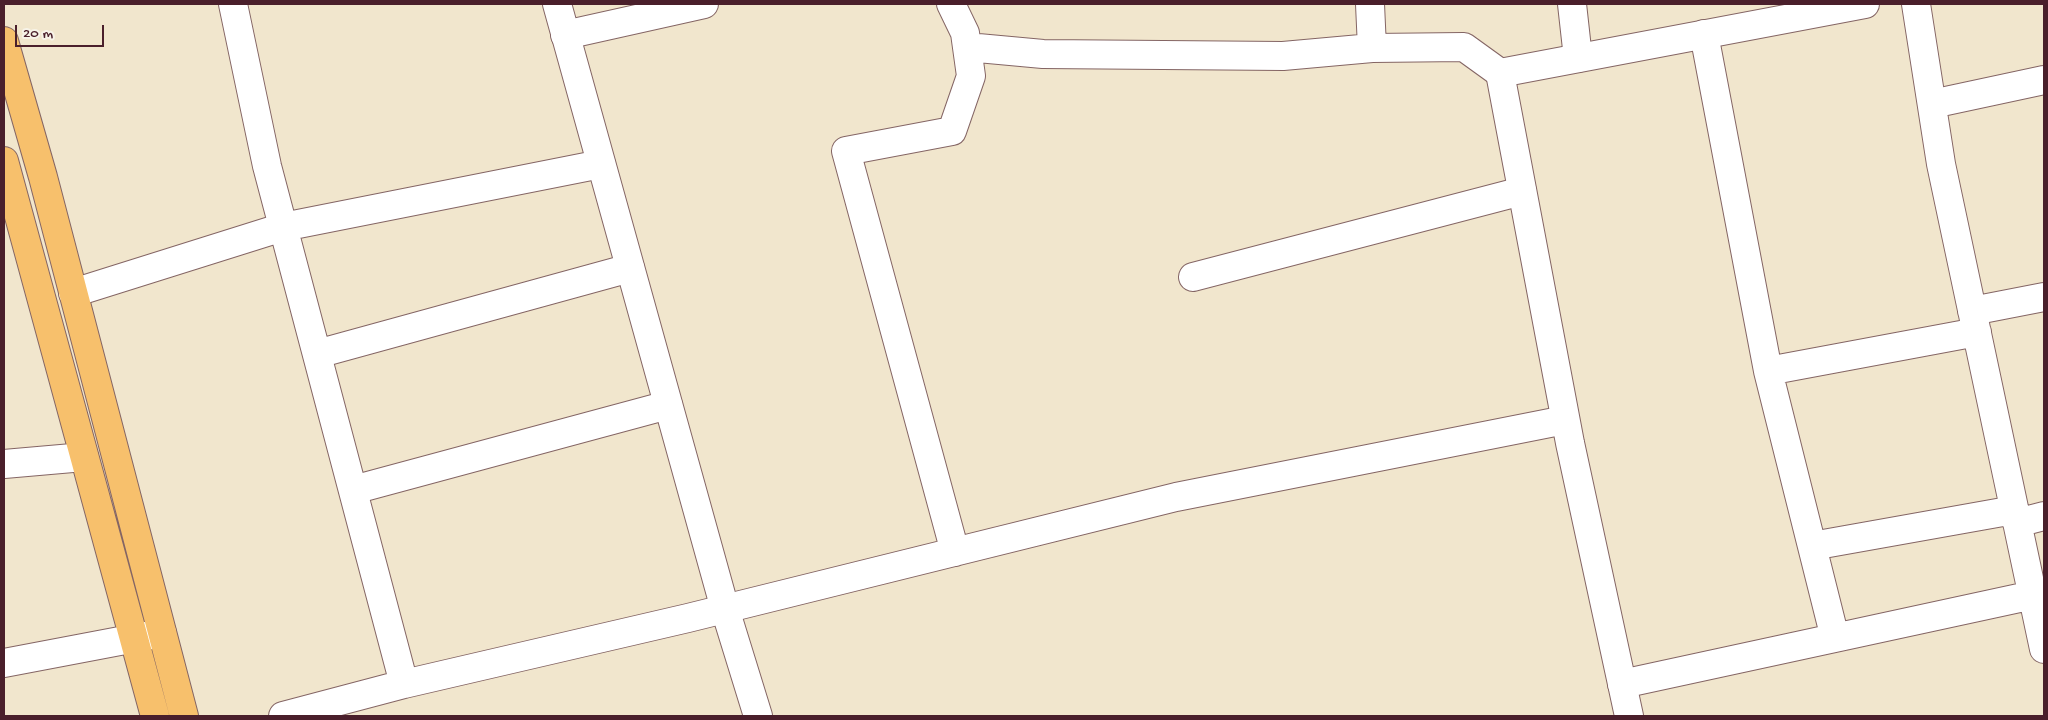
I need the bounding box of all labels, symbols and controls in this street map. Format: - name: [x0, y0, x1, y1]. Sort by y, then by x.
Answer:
- scale bar: [18, 15, 106, 47]
- text: 20 m: [23, 25, 53, 43]

